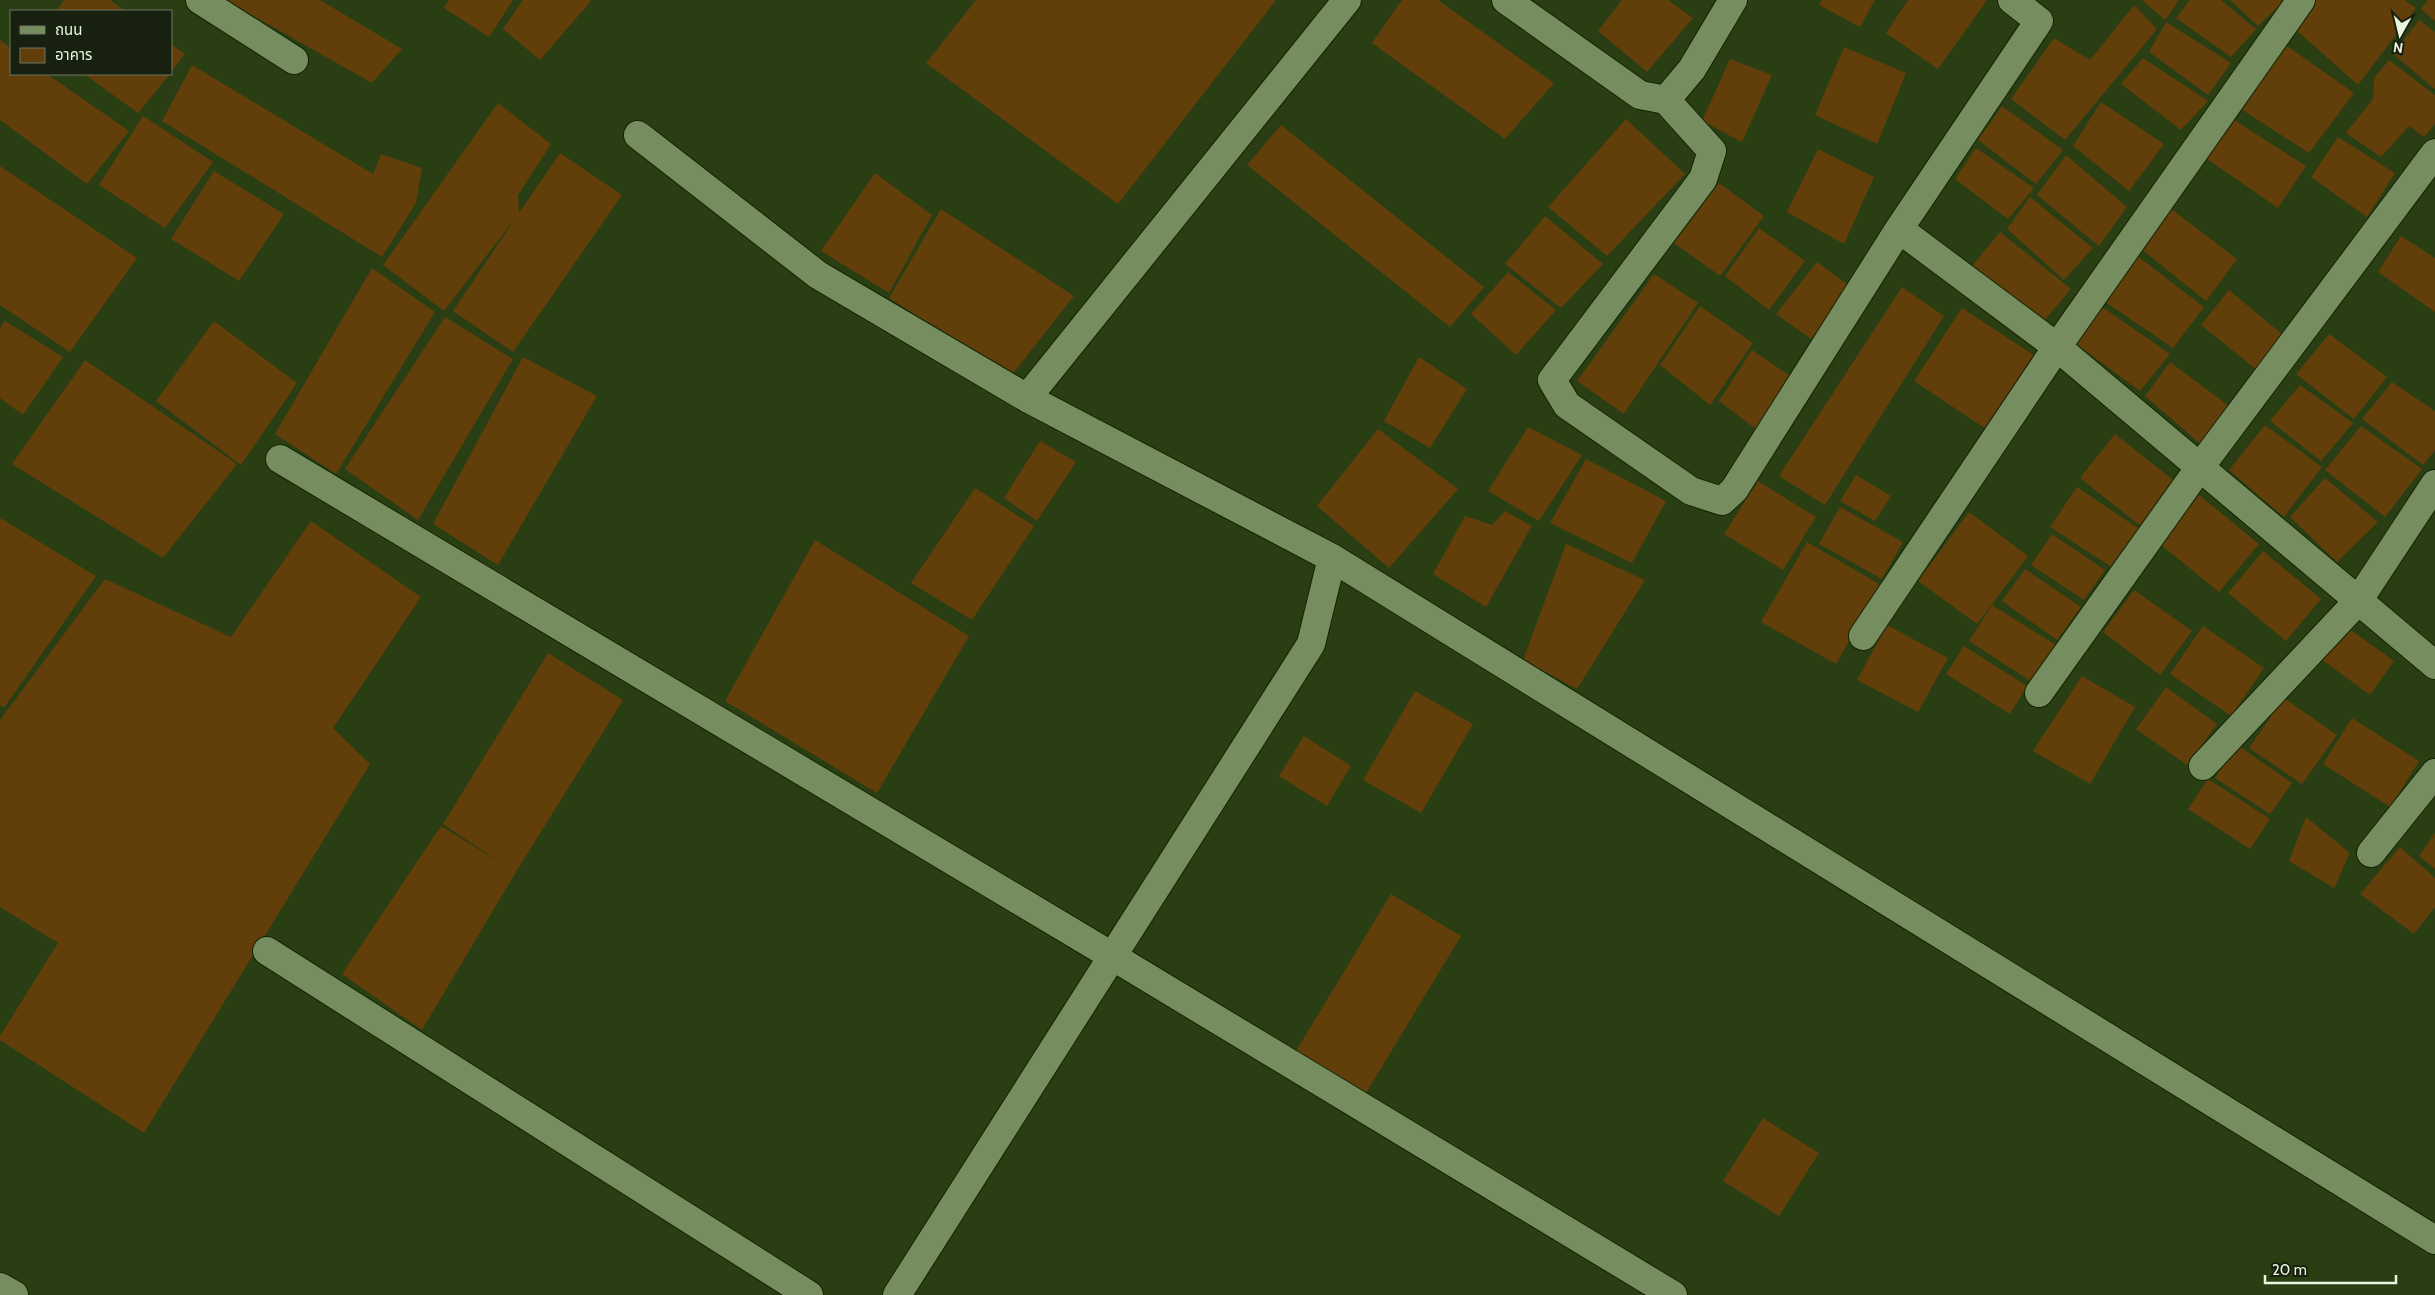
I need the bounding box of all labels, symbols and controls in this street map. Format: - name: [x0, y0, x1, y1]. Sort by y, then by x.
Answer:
- legend: [10, 10, 172, 75]
- north arrow: [2375, 10, 2425, 60]
- text: ถนน: [55, 21, 82, 39]
- text: N: [2392, 38, 2404, 57]
- text: อาคาร: [55, 46, 92, 64]
- scale bar: [2265, 1252, 2396, 1284]
- text: 20 m: [2272, 1261, 2307, 1279]

